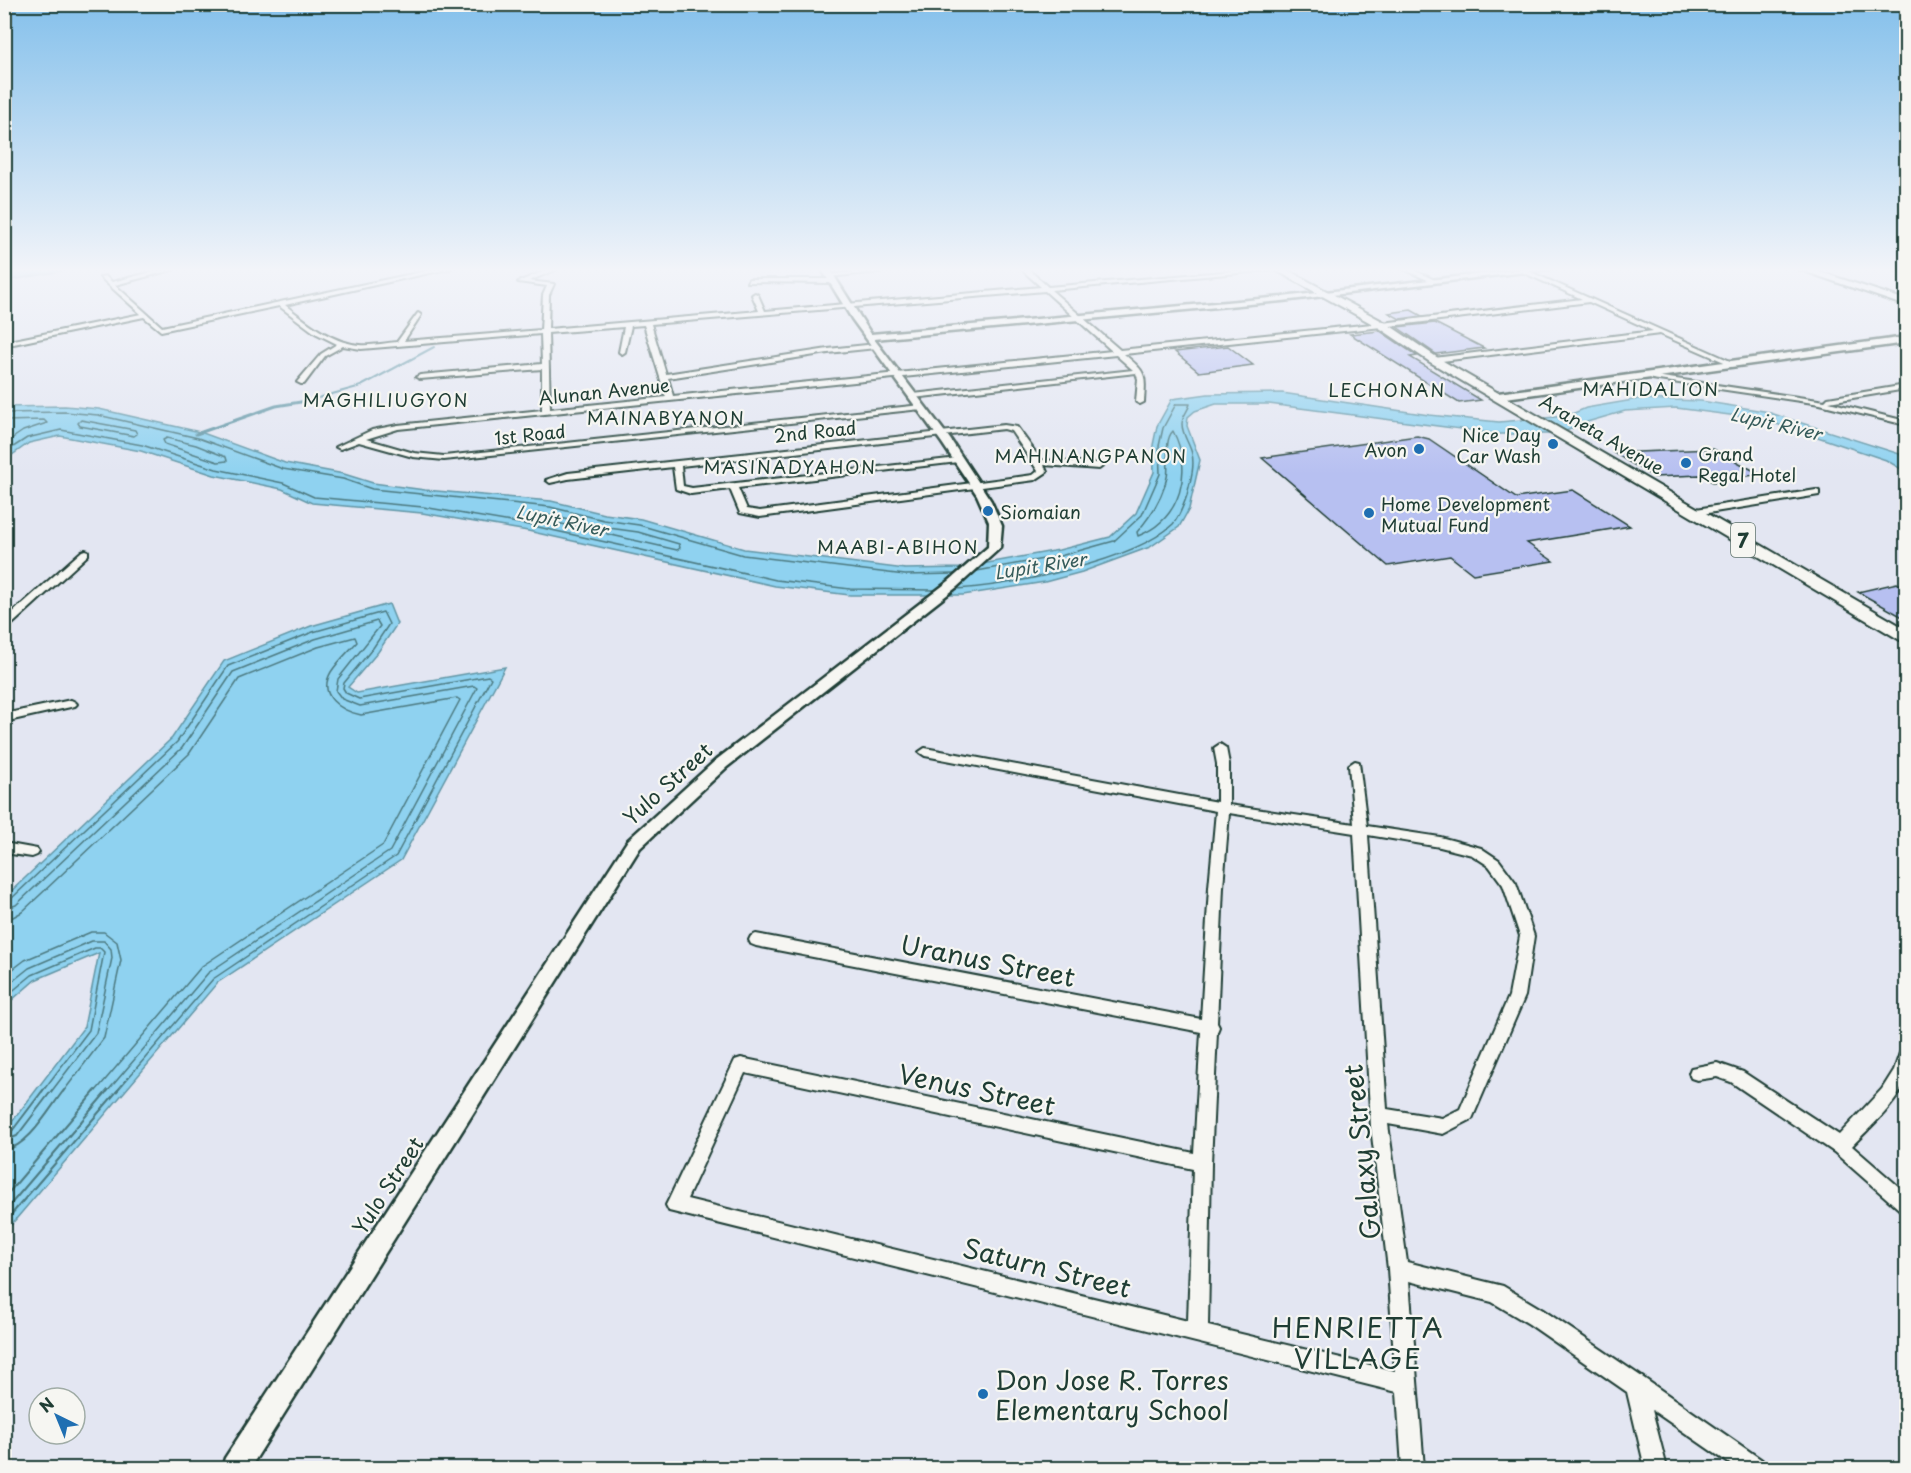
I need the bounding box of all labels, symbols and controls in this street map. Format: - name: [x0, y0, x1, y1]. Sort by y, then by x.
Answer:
- street label: Alunan Avenue: [537, 371, 671, 411]
- district label: MAHIDALION: [1582, 375, 1720, 402]
- district label: LECHONAN: [1328, 376, 1446, 403]
- district label: MAGHILIUGYON: [303, 386, 469, 413]
- street label: Araneta Avenue: [1535, 387, 1669, 481]
- water label: Lupit River: [1728, 399, 1827, 447]
- district label: MAINABYANON: [587, 404, 745, 431]
- street label: 2nd Road: [772, 413, 858, 449]
- street label: 1st Road: [493, 417, 567, 451]
- place label: Nice Day Car Wash: [1456, 421, 1541, 469]
- place label: Avon: [1364, 436, 1407, 463]
- marker: Nice Day Car Wash: [1546, 437, 1560, 451]
- place label: Grand Regal Hotel: [1698, 440, 1796, 488]
- district label: MAHINANGPANON: [994, 442, 1188, 469]
- marker: Avon: [1412, 442, 1426, 456]
- district label: MASINADYAHON: [704, 453, 877, 480]
- marker: Grand Regal Hotel: [1679, 456, 1693, 470]
- place label: Home Development Mutual Fund: [1381, 490, 1550, 538]
- water label: Lupit River: [514, 497, 613, 543]
- place label: Siomaian: [1000, 498, 1081, 525]
- marker: Siomaian: [981, 504, 995, 518]
- marker: Home Development Mutual Fund: [1362, 506, 1376, 520]
- road number: 7: [1731, 523, 1755, 557]
- district label: MAABI-ABIHON: [817, 533, 979, 560]
- water label: Lupit River: [992, 544, 1091, 586]
- street label: Yulo Street: [615, 734, 719, 832]
- street label: Uranus Street: [897, 924, 1079, 996]
- street label: Venus Street: [895, 1053, 1059, 1125]
- street label: Galaxy Street: [1332, 1062, 1390, 1242]
- street label: Yulo Street: [343, 1130, 431, 1240]
- street label: Saturn Street: [959, 1227, 1135, 1307]
- district label: HENRIETTA VILLAGE: [1272, 1306, 1444, 1378]
- place label: Don Jose R. Torres Elementary School: [995, 1360, 1229, 1429]
- north arrow: [27, 1386, 87, 1446]
- marker: Don Jose R. Torres Elementary School: [976, 1387, 990, 1401]
- text: N: [33, 1391, 59, 1417]

